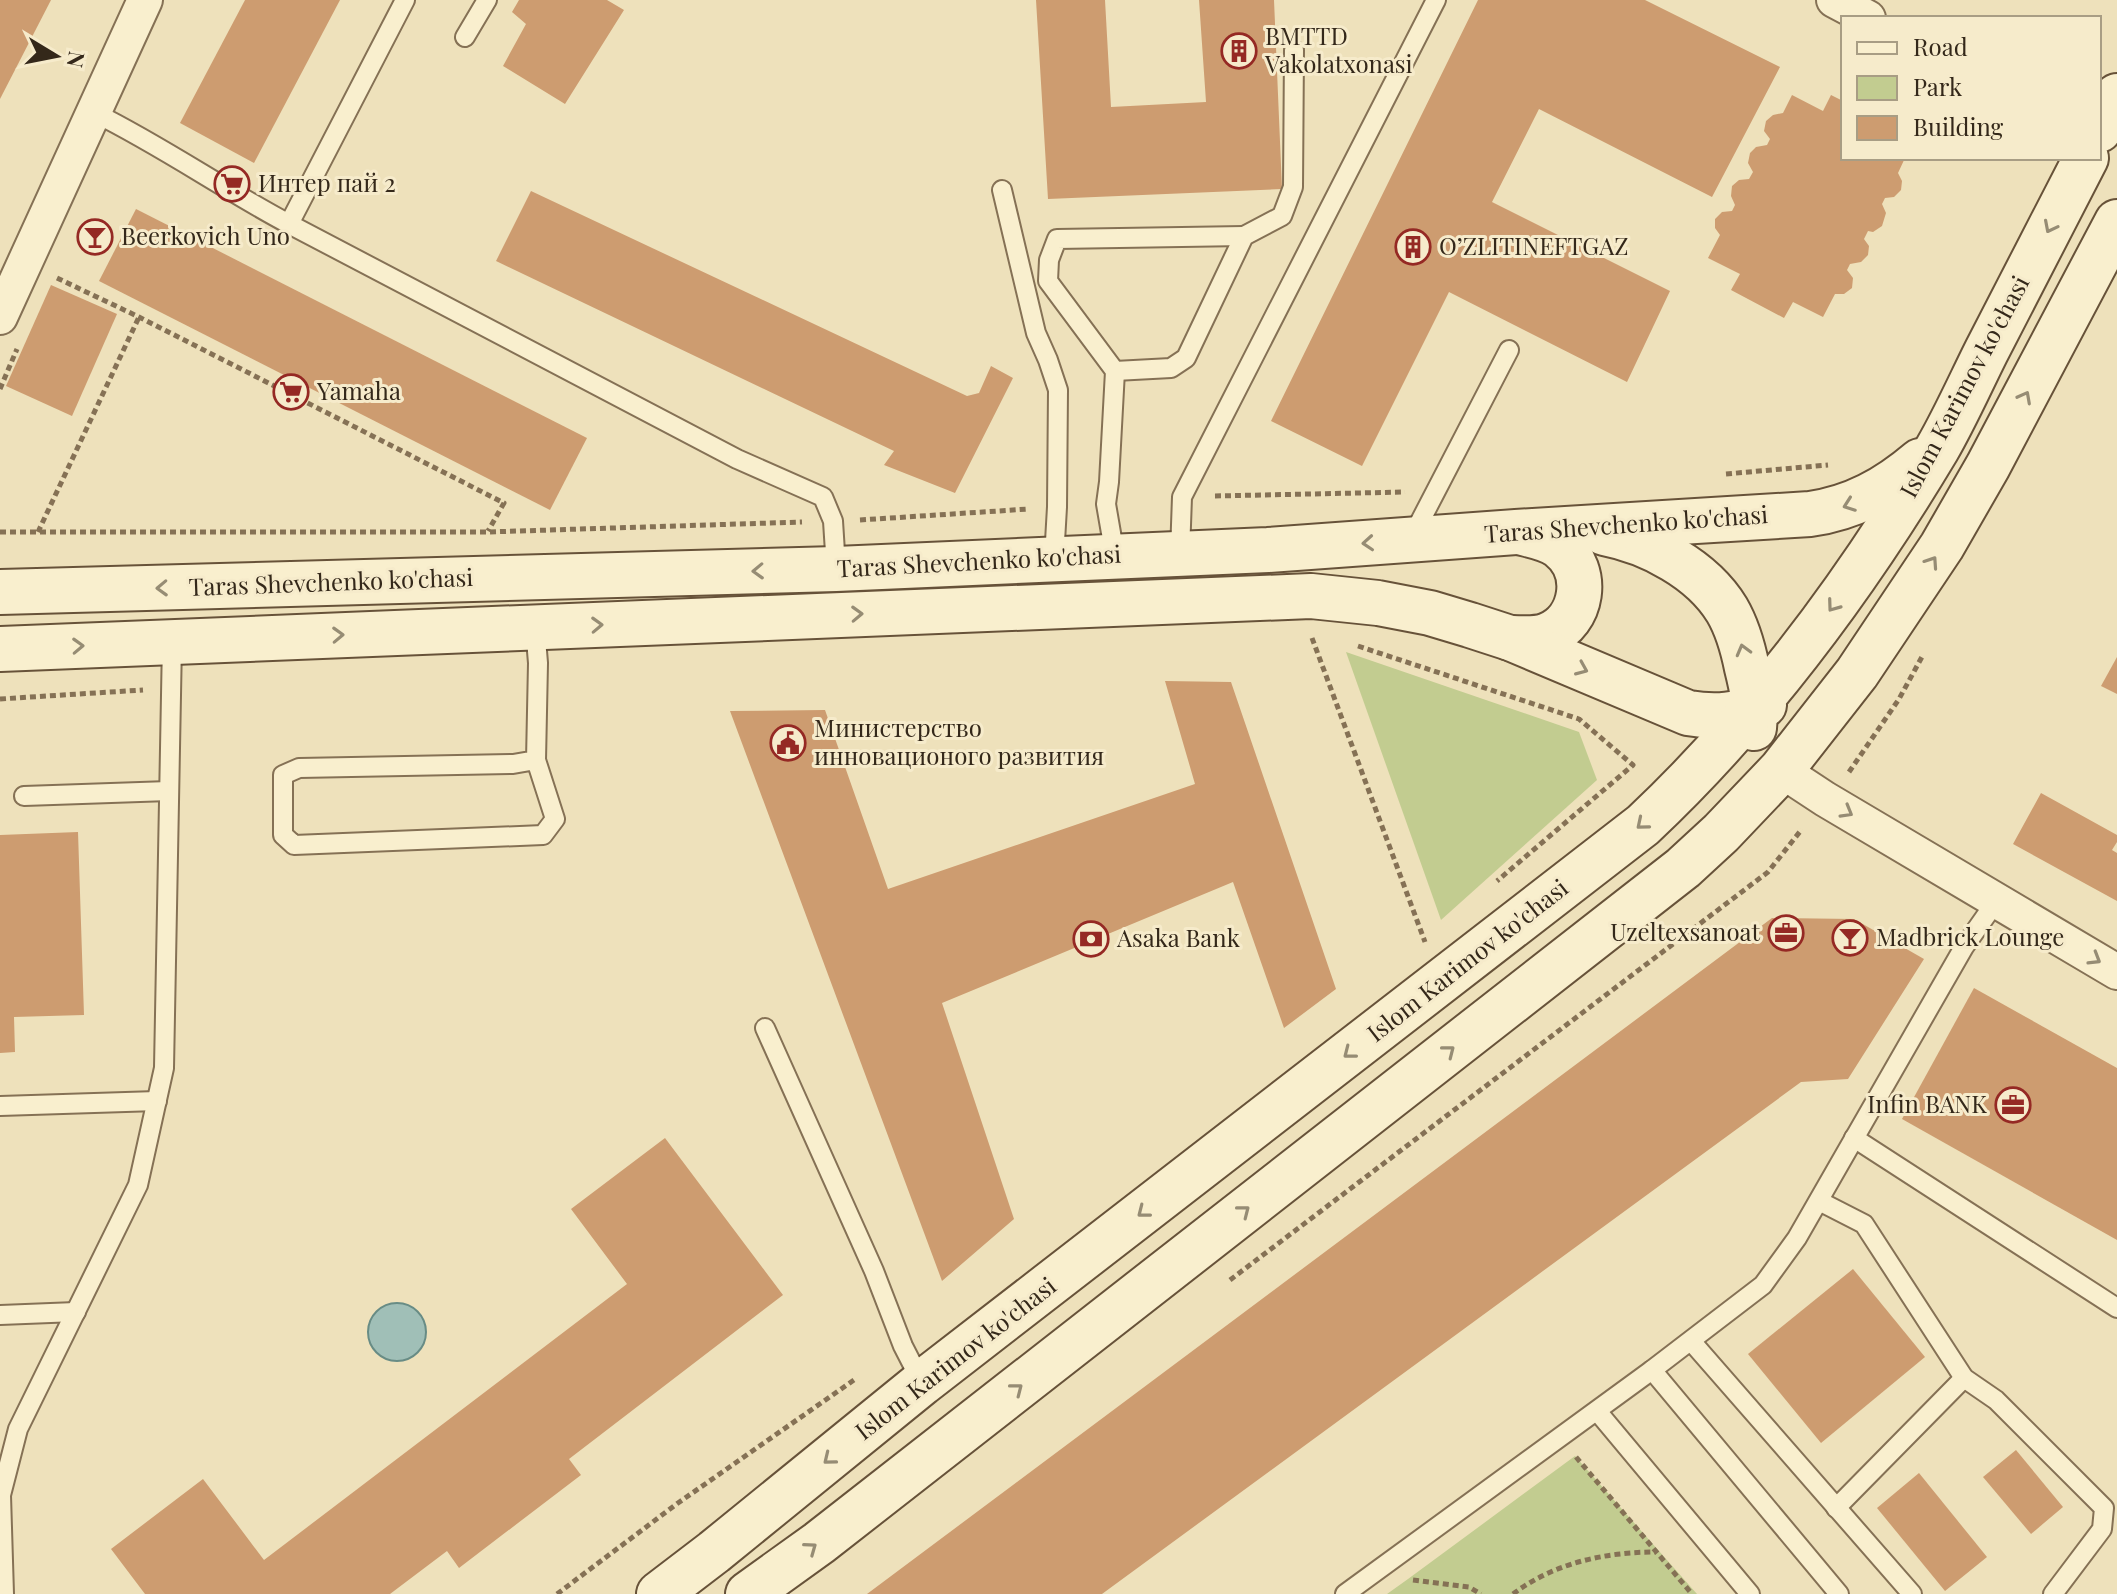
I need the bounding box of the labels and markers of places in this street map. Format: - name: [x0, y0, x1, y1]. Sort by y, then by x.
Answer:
- place label: BMTTD Vakolatxonasi: [1264, 19, 1413, 79]
- building icon: BMTTD Vakolatxonasi: [1220, 32, 1258, 70]
- supermarket icon: Интер пай 2: [213, 165, 251, 203]
- place label: Интер пай 2: [258, 166, 396, 198]
- bar icon: Beerkovich Uno: [76, 218, 114, 256]
- place label: Beerkovich Uno: [121, 219, 290, 251]
- building icon: O’ZLITINEFTGAZ: [1394, 228, 1432, 266]
- place label: O’ZLITINEFTGAZ: [1439, 229, 1629, 261]
- supermarket icon: Yamaha: [272, 373, 310, 411]
- place label: Yamaha: [316, 374, 401, 406]
- place label: Министерство инновационого развития: [814, 711, 1104, 771]
- public building icon: Министерство инновационого развития: [769, 724, 807, 762]
- office icon: Uzeltexsanoat: [1767, 914, 1805, 952]
- place label: Uzeltexsanoat: [1610, 915, 1760, 947]
- bar icon: Madbrick Lounge: [1831, 919, 1869, 957]
- bank icon: Asaka Bank: [1072, 920, 1110, 958]
- place label: Madbrick Lounge: [1876, 920, 2064, 952]
- place label: Asaka Bank: [1116, 921, 1241, 953]
- office icon: Infin BANK: [1994, 1086, 2032, 1124]
- place label: Infin BANK: [1867, 1087, 1987, 1119]

